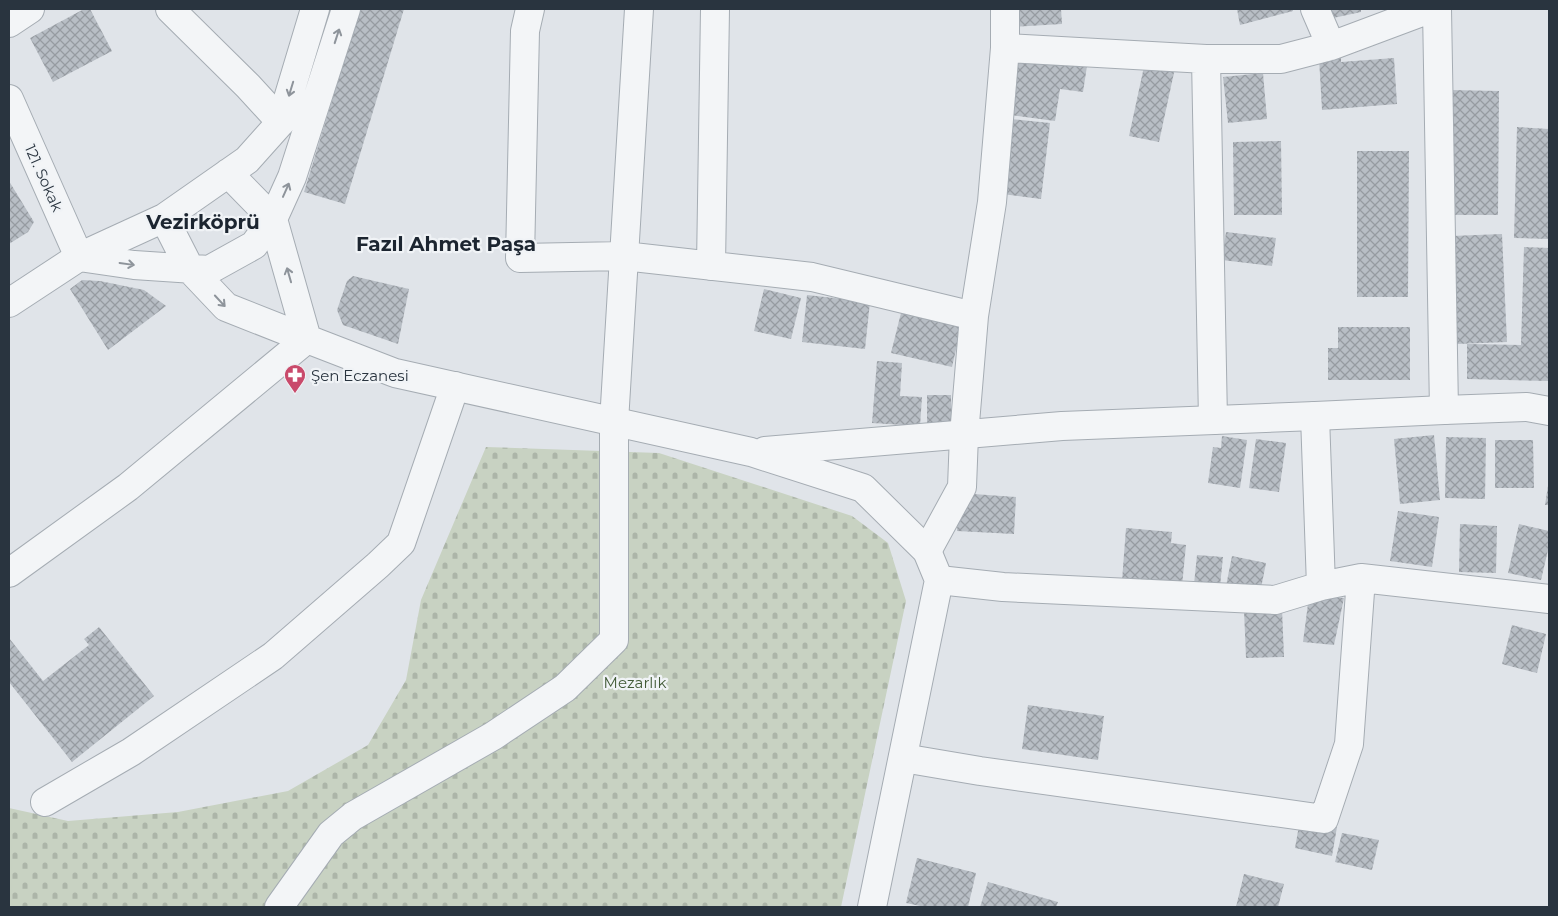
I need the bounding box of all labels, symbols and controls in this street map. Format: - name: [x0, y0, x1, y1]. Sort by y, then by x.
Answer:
- one-way arrow: [333, 28, 343, 44]
- one-way arrow: [285, 81, 295, 97]
- street label: 121. Sokak: [21, 141, 67, 215]
- one-way arrow: [282, 183, 292, 198]
- district label: Vezirköprü: [145, 210, 260, 234]
- district label: Fazıl Ahmet Paşa: [356, 232, 536, 256]
- one-way arrow: [119, 259, 135, 269]
- one-way arrow: [284, 267, 293, 283]
- one-way arrow: [214, 295, 226, 307]
- pharmacy icon: Şen Eczanesi: [283, 363, 307, 394]
- place label: Şen Eczanesi: [311, 366, 409, 385]
- park label: Mezarlık: [604, 673, 666, 692]

